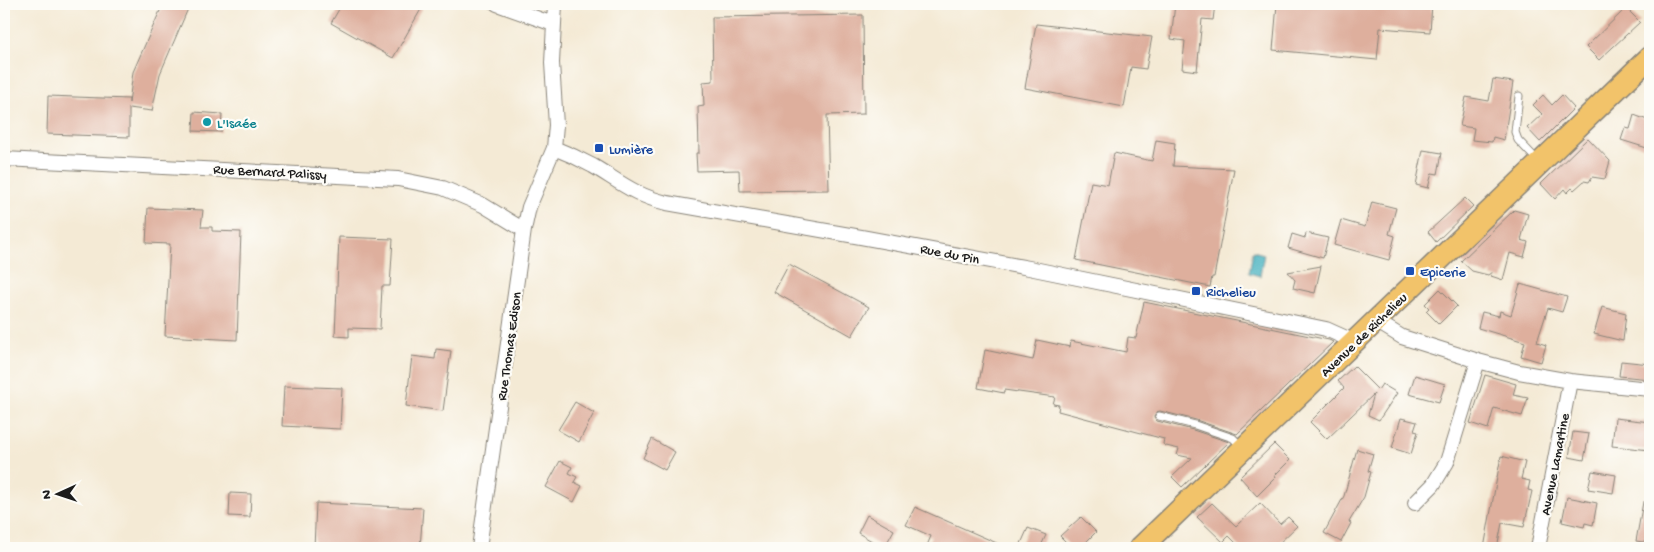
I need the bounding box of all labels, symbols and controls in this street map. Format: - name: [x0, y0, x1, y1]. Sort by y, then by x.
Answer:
- marker: L'Isaée: [201, 116, 213, 128]
- place label: L'Isaée: [217, 116, 257, 133]
- marker: Lumière: [593, 142, 605, 154]
- place label: Lumière: [609, 142, 654, 159]
- street label: Rue Bernard Palissy: [213, 162, 327, 185]
- street label: Rue du Pin: [918, 241, 981, 270]
- marker: Epicerie: [1404, 265, 1416, 277]
- place label: Epicerie: [1420, 265, 1467, 282]
- marker: Richelieu: [1190, 285, 1202, 297]
- place label: Richelieu: [1206, 285, 1256, 302]
- street label: Rue Thomas Edison: [494, 290, 527, 402]
- street label: Avenue de Richelieu: [1318, 290, 1412, 381]
- street label: Avenue Lamartine: [1538, 411, 1575, 517]
- north arrow: [32, 470, 82, 520]
- text: N: [39, 490, 56, 500]

